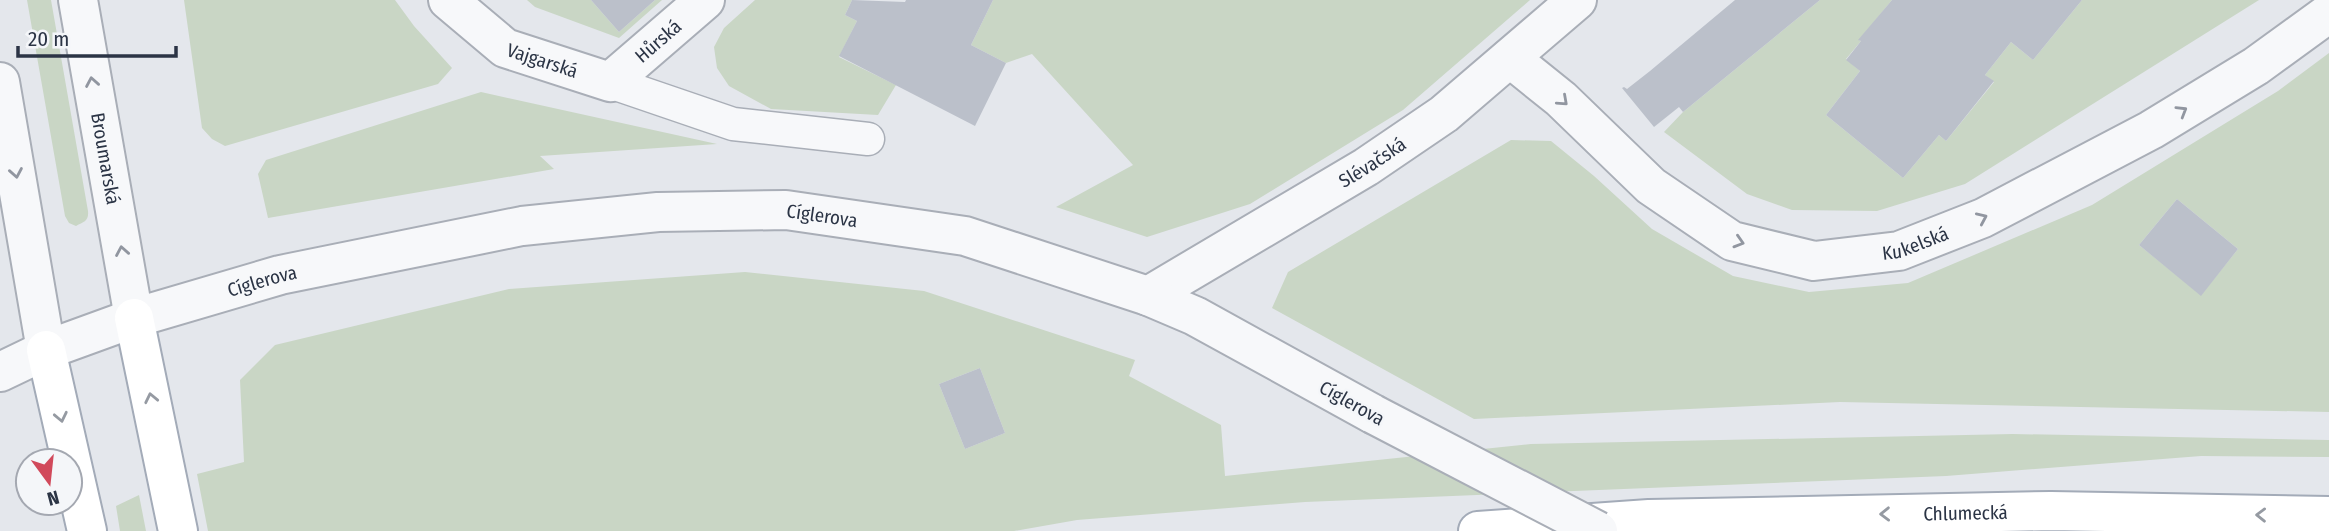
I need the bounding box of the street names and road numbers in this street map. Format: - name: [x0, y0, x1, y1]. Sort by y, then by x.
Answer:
- street label: Hůrská: [630, 14, 686, 67]
- street label: Vajgarská: [504, 38, 581, 82]
- street label: Broumarská: [87, 111, 125, 206]
- street label: Slévačská: [1334, 132, 1410, 192]
- street label: Cíglerova: [785, 199, 859, 232]
- street label: Kukelská: [1881, 221, 1952, 264]
- street label: Cíglerova: [225, 260, 299, 301]
- street label: Cíglerova: [1315, 376, 1389, 430]
- street label: Chlumecká: [1923, 500, 2008, 525]

